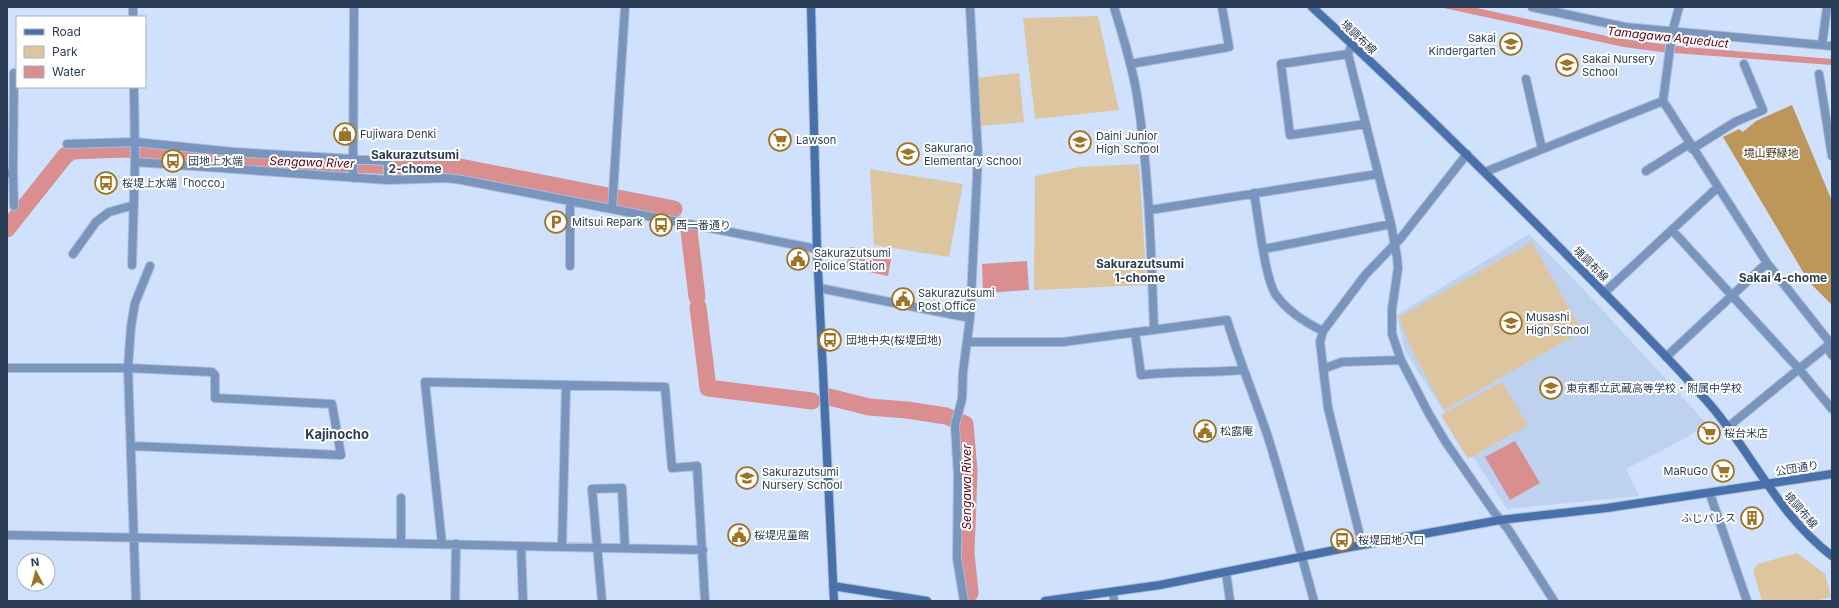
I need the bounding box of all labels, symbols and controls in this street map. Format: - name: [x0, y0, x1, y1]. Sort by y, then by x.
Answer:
- legend: [16, 16, 146, 88]
- street label: 境調布線: [1338, 17, 1380, 57]
- water label: Tamagawa Aqueduct: [1607, 23, 1731, 51]
- text: Road: [52, 24, 81, 39]
- place label: Sakai Kindergarten: [1429, 31, 1496, 58]
- school or university icon: Sakai Kindergarten: [1498, 31, 1524, 57]
- text: Park: [52, 44, 78, 59]
- school or university icon: Sakai Nursery School: [1554, 52, 1580, 78]
- place label: Sakai Nursery School: [1582, 52, 1655, 79]
- text: Water: [52, 64, 86, 79]
- shop icon: Fujiwara Denki: [332, 121, 358, 147]
- place label: Fujiwara Denki: [360, 127, 436, 141]
- supermarket icon: Lawson: [767, 127, 793, 153]
- school or university icon: Daini Junior High School: [1067, 129, 1093, 155]
- place label: Daini Junior High School: [1096, 129, 1159, 156]
- place label: Lawson: [796, 133, 836, 147]
- school or university icon: Sakurano Elementary School: [895, 141, 921, 167]
- place label: Sakurano Elementary School: [924, 141, 1021, 168]
- park label: 境山野緑地: [1744, 146, 1799, 160]
- district label: Sakurazutsumi 2-chome: [371, 147, 459, 176]
- bus stop icon: 団地上水端: [160, 148, 186, 174]
- water label: Sengawa River: [269, 153, 355, 171]
- place label: 団地上水端: [188, 154, 243, 168]
- bus stop icon: 桜堤上水端「hocco」: [93, 170, 119, 196]
- place label: 桜堤上水端「hocco」: [122, 176, 231, 190]
- parking icon: Mitsui Repark: [543, 209, 569, 235]
- bus stop icon: 西一番通り: [648, 212, 674, 238]
- place label: Mitsui Repark: [572, 215, 643, 229]
- place label: 西一番通り: [676, 218, 731, 232]
- street label: 境調布線: [1570, 243, 1612, 285]
- public building icon: Sakurazutsumi Police Station: [785, 246, 811, 272]
- place label: Sakurazutsumi Police Station: [814, 246, 891, 273]
- district label: Sakurazutsumi 1-chome: [1096, 256, 1184, 285]
- district label: Sakai 4-chome: [1739, 270, 1827, 285]
- public building icon: Sakurazutsumi Post Office: [890, 286, 916, 312]
- place label: Sakurazutsumi Post Office: [918, 286, 995, 313]
- school or university icon: Musashi High School: [1498, 310, 1524, 336]
- place label: Musashi High School: [1526, 310, 1589, 337]
- bus stop icon: 団地中央(桜堤団地): [817, 327, 843, 353]
- place label: 団地中央(桜堤団地): [846, 333, 942, 347]
- school or university icon: 東京都立武蔵高等学校・附属中学校: [1538, 375, 1564, 401]
- place label: 東京都立武蔵高等学校・附属中学校: [1566, 381, 1742, 395]
- public building icon: 松露庵: [1192, 418, 1218, 444]
- supermarket icon: 桜台米店: [1696, 420, 1722, 446]
- place label: 松露庵: [1220, 424, 1253, 438]
- district label: Kajinocho: [305, 426, 369, 442]
- place label: 桜台米店: [1724, 426, 1768, 440]
- water label: Sengawa River: [959, 444, 974, 530]
- supermarket icon: MaRuGo: [1710, 458, 1736, 484]
- street label: 公団通り: [1774, 458, 1820, 478]
- place label: MaRuGo: [1664, 464, 1708, 478]
- school or university icon: Sakurazutsumi Nursery School: [734, 465, 760, 491]
- place label: Sakurazutsumi Nursery School: [762, 465, 842, 492]
- street label: 境調布線: [1781, 489, 1821, 531]
- building icon: ふじパレス: [1739, 505, 1765, 531]
- place label: ふじパレス: [1681, 511, 1736, 525]
- public building icon: 桜堤児童館: [726, 522, 752, 548]
- bus stop icon: 桜堤団地入口: [1329, 527, 1355, 553]
- place label: 桜堤児童館: [754, 528, 809, 542]
- place label: 桜堤団地入口: [1358, 533, 1424, 547]
- north arrow: [16, 552, 56, 592]
- text: N: [30, 555, 40, 569]

